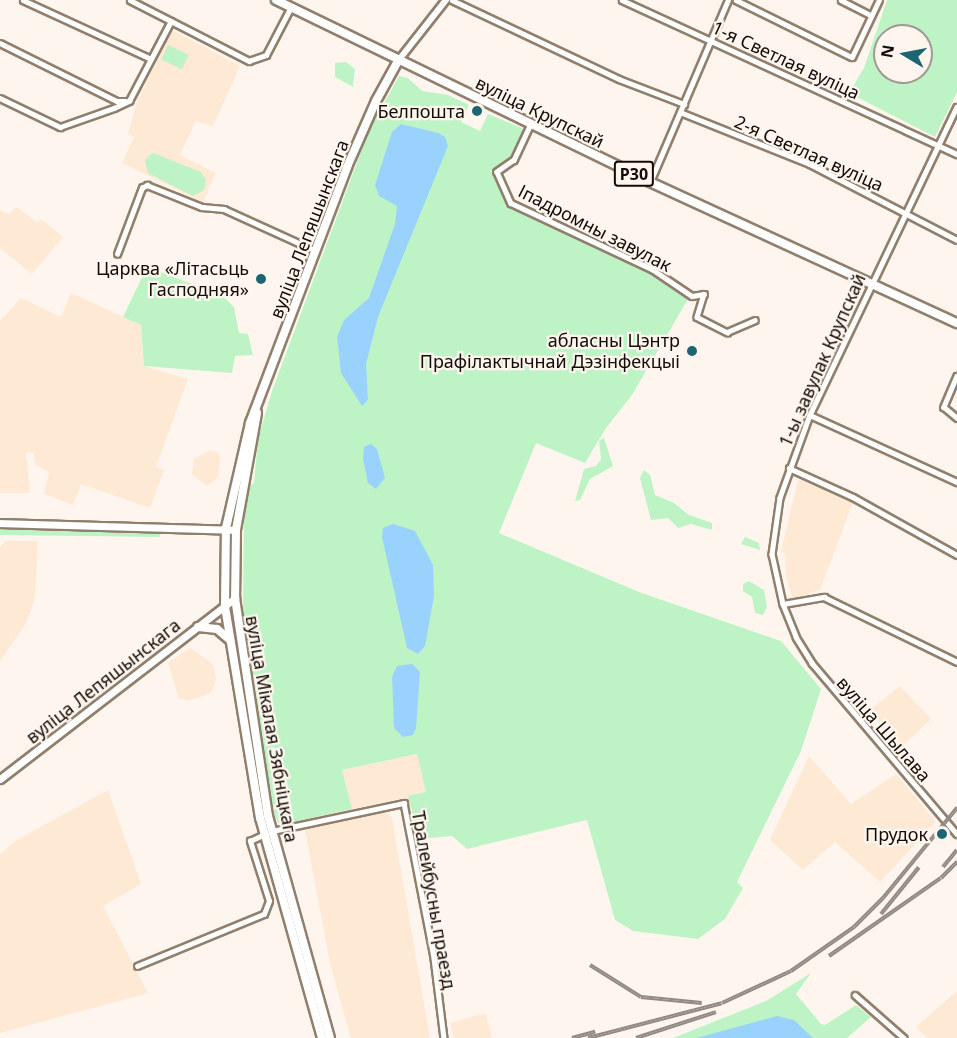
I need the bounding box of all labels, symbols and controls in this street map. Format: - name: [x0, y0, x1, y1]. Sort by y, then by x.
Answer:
- street label: 1-я Светлая вуліца: [709, 16, 863, 104]
- north arrow: [873, 24, 933, 84]
- text: N: [875, 43, 899, 60]
- street label: вуліца Крупскай: [472, 72, 608, 152]
- place label: Белпошта: [377, 100, 465, 122]
- marker: Белпошта: [470, 104, 484, 118]
- street label: 2-я Светлая вуліца: [731, 110, 887, 196]
- street label: вуліца Лепяшынскага: [265, 137, 353, 321]
- road number: Р30: [613, 161, 655, 187]
- street label: Іпадромны завулак: [515, 180, 675, 276]
- place label: Царква «Літасьць Гасподняя»: [96, 258, 249, 300]
- street label: 1-ы завулак Крупскай: [774, 270, 870, 450]
- marker: Царква «Літасьць Гасподняя»: [254, 272, 268, 286]
- place label: абласны Цэнтр Прафілактычнай Дэзінфекцыі: [420, 330, 680, 372]
- marker: абласны Цэнтр Прафілактычнай Дэзінфекцыі: [685, 344, 699, 358]
- street label: вуліца Лепяшынскага: [22, 614, 184, 748]
- street label: вуліца Мікалая Зябніцкага: [241, 614, 303, 844]
- street label: вуліца Шылава: [832, 672, 936, 786]
- street label: Тралейбусны праезд: [408, 809, 460, 991]
- place label: Прудок: [865, 823, 928, 845]
- marker: Прудок: [933, 825, 951, 843]

